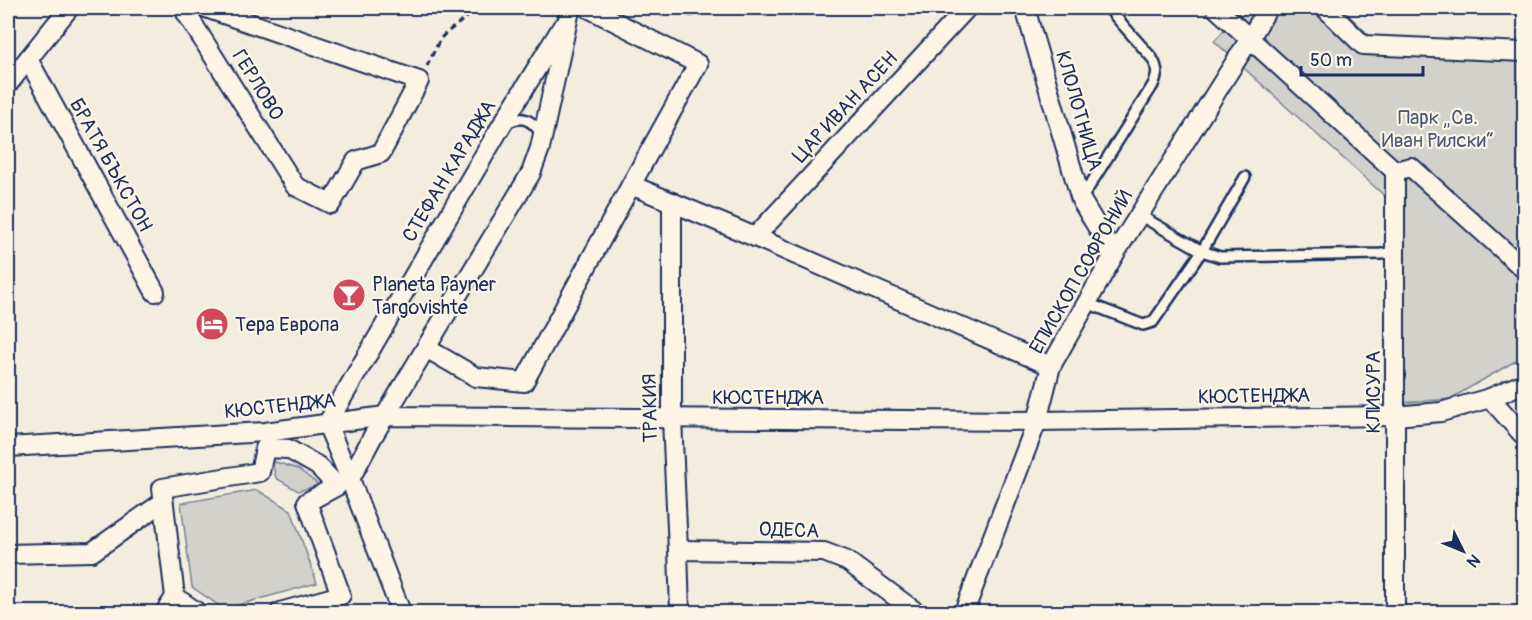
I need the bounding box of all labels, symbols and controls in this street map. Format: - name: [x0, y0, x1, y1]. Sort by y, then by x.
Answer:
- scale bar: [1301, 39, 1422, 77]
- street label: ГЕРЛОВО: [227, 45, 289, 125]
- street label: ЦАР ИВАН АСЕН: [787, 46, 903, 168]
- street label: КЛОЛОТНИЦА: [1050, 48, 1108, 174]
- text: 50 m: [1310, 49, 1352, 72]
- street label: БРАТЯ БЪКСТОН: [64, 94, 158, 236]
- street label: СТЕФАН КАРАДЖА: [397, 95, 501, 247]
- park label: Парк „Св. Иван Рилски“: [1382, 105, 1494, 153]
- street label: ЕПИСКОП СОФРОНИЙ: [1024, 186, 1138, 358]
- place label: Planeta Payner Targovishte: [372, 272, 496, 320]
- bar icon: Planeta Payner Targovishte: [331, 277, 367, 313]
- hotel icon: Тера Европа: [194, 306, 230, 342]
- place label: Тера Европа: [235, 312, 339, 337]
- street label: КЛИСУРА: [1361, 351, 1386, 433]
- street label: ТРАКИЯ: [637, 373, 663, 443]
- street label: КЮСТЕНДЖА: [1198, 383, 1310, 409]
- street label: КЮСТЕНДЖА: [712, 385, 824, 410]
- street label: КЮСТЕНДЖА: [223, 388, 337, 424]
- street label: ОДЕСА: [758, 516, 820, 544]
- north arrow: [1433, 521, 1493, 581]
- text: N: [1462, 550, 1484, 571]

